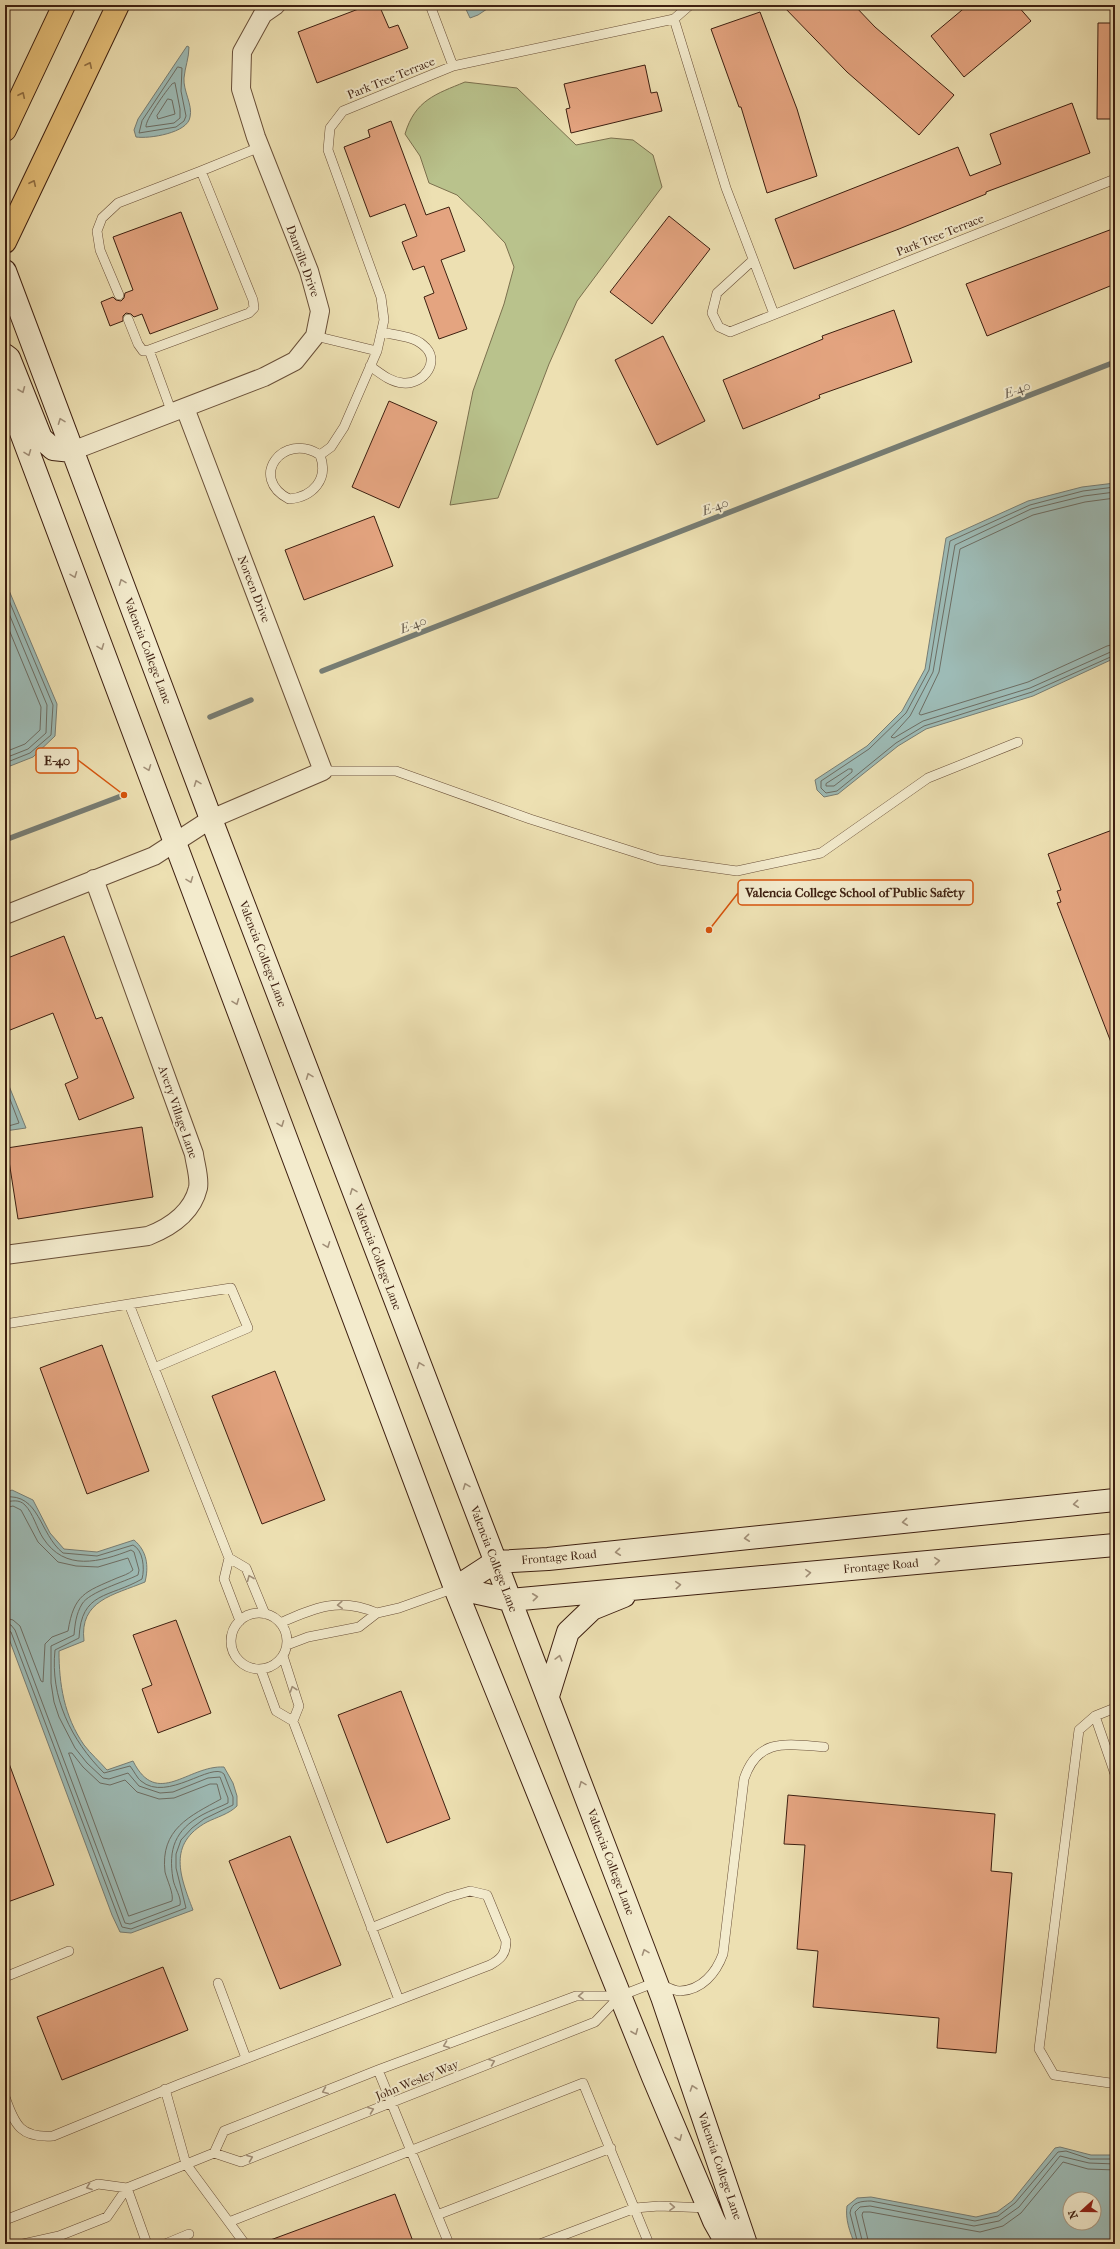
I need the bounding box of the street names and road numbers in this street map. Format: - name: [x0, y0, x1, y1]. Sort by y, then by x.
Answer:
- street label: Park Tree Terrace: [345, 54, 437, 102]
- street label: Park Tree Terrace: [894, 211, 986, 259]
- street label: Danville Drive: [284, 223, 322, 299]
- street label: Noreen Drive: [235, 554, 273, 625]
- street label: Valencia College Lane: [121, 595, 175, 706]
- street label: Valencia College Lane: [236, 898, 290, 1009]
- street label: Avery Village Lane: [155, 1063, 200, 1160]
- street label: Valencia College Lane: [351, 1201, 405, 1312]
- street label: Valencia College Lane: [467, 1503, 521, 1614]
- street label: Frontage Road: [521, 1547, 598, 1567]
- street label: Frontage Road: [843, 1556, 920, 1576]
- street label: Valencia College Lane: [584, 1806, 638, 1917]
- street label: John Wesley Way: [372, 2057, 461, 2103]
- street label: Valencia College Lane: [695, 2109, 745, 2222]

